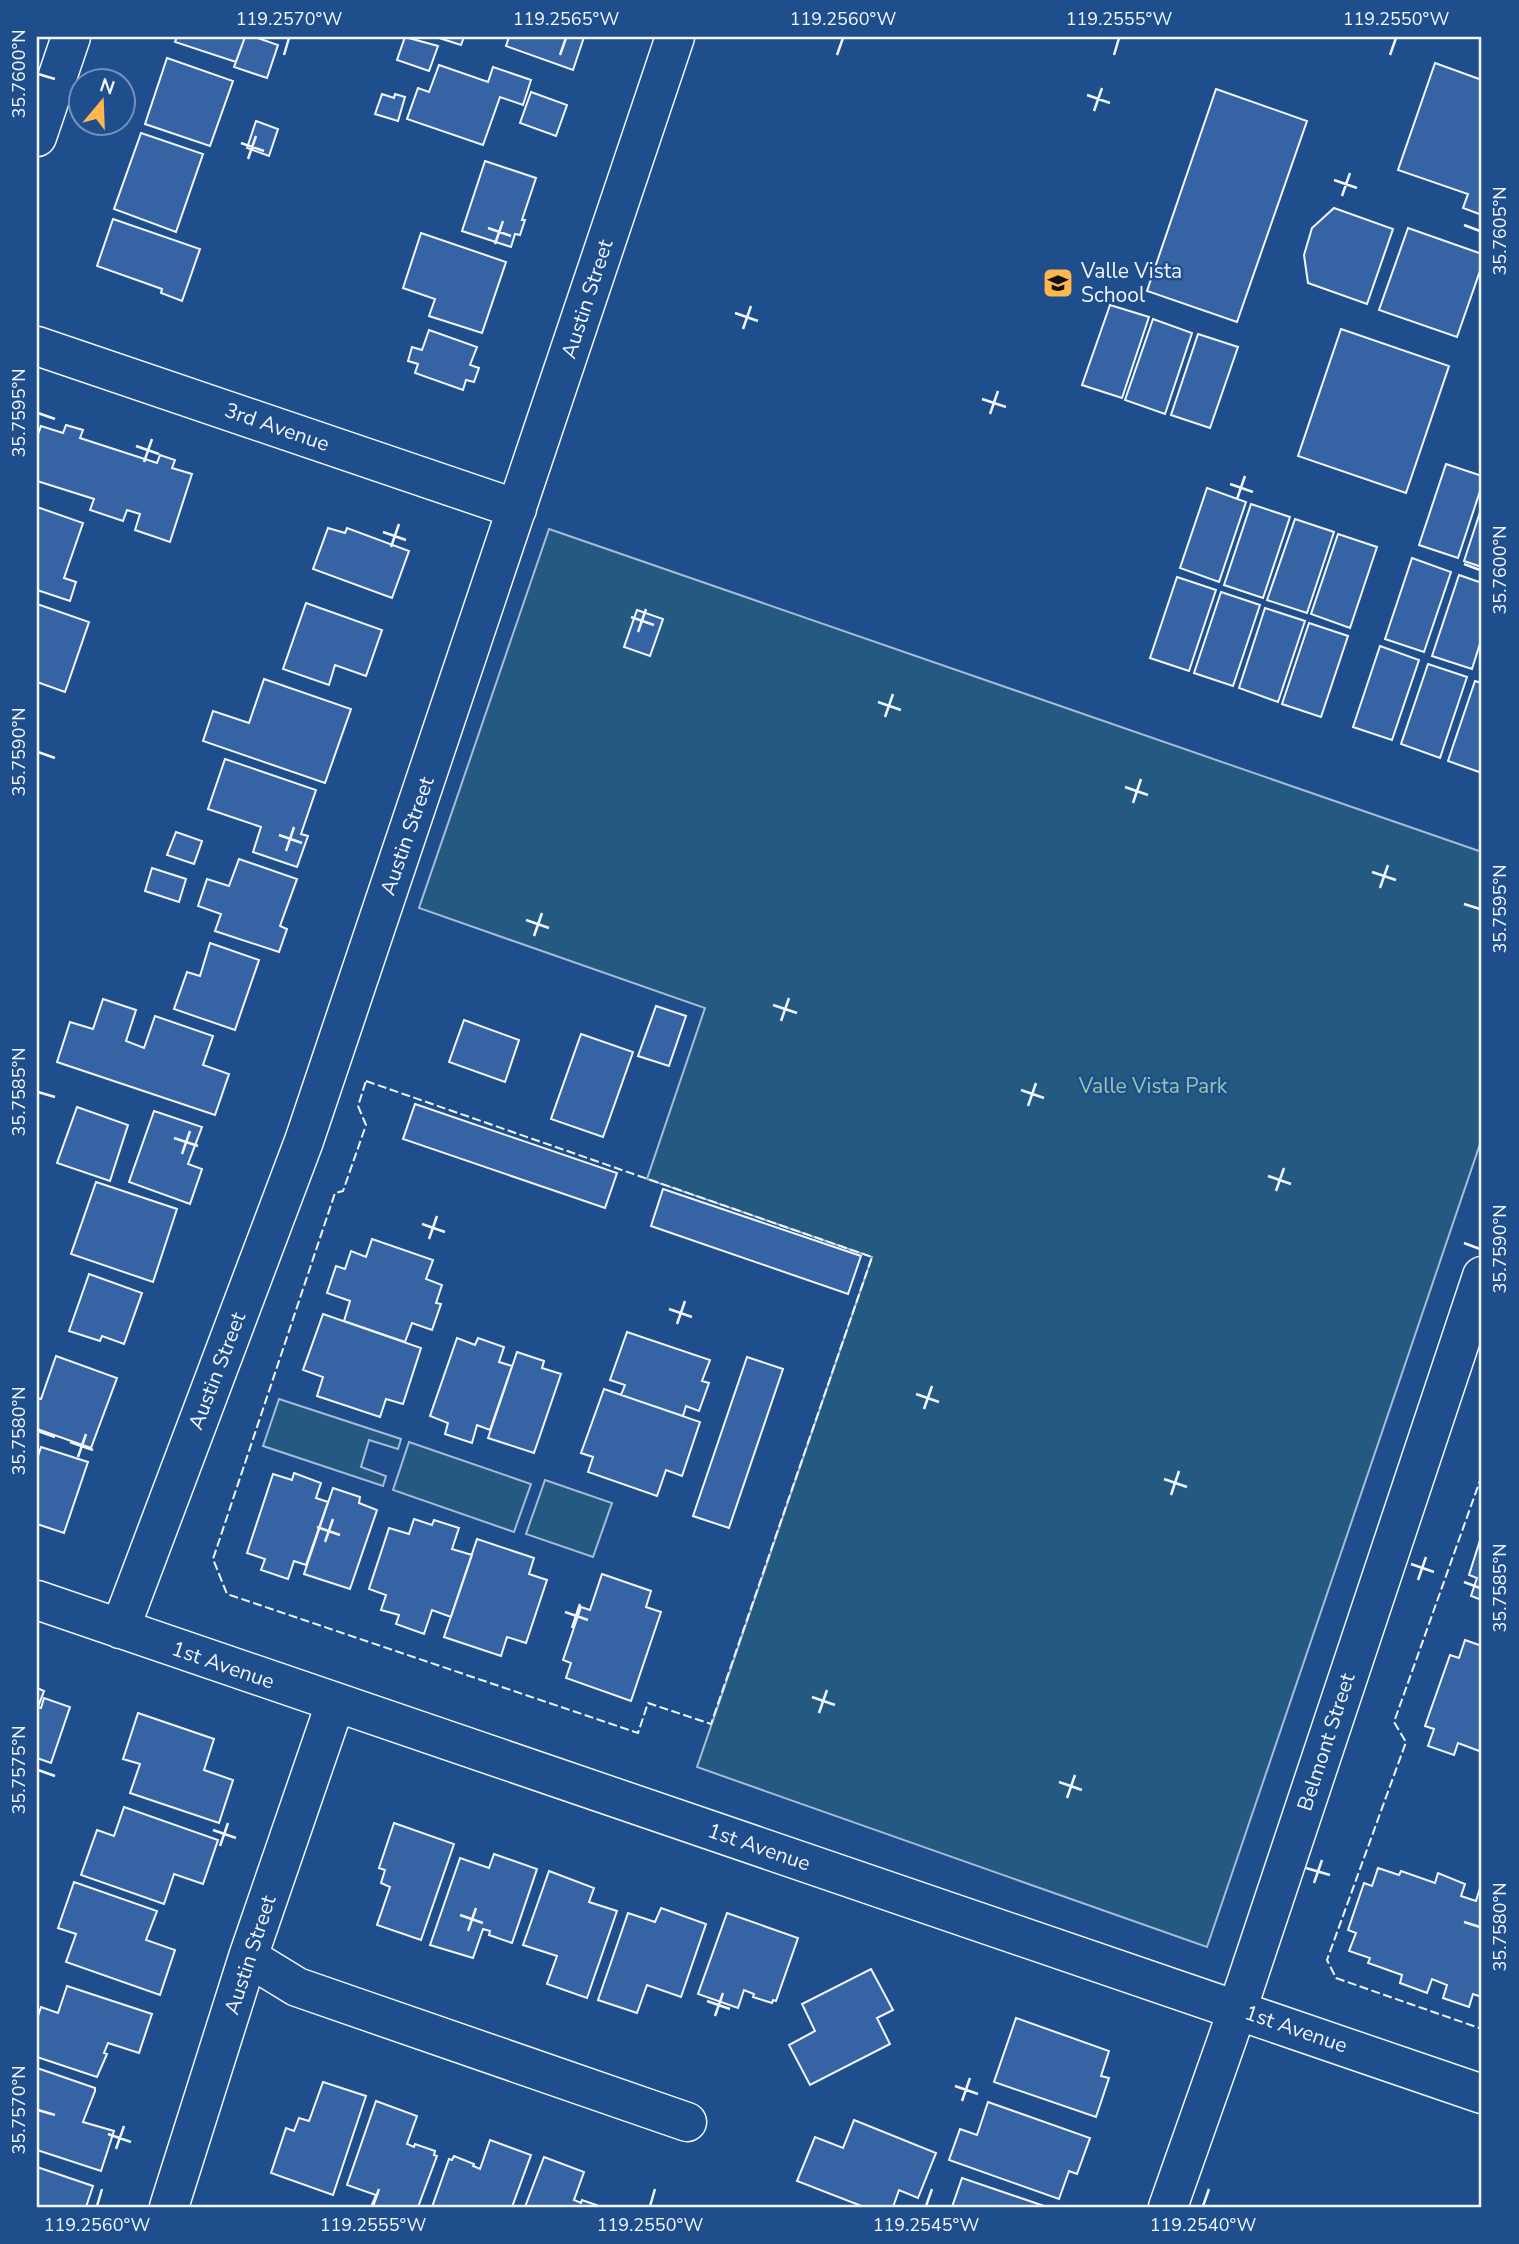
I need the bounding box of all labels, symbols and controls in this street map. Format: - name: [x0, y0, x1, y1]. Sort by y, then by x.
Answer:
- text: 119.2570°W: [236, 7, 342, 31]
- text: 119.2565°W: [513, 7, 619, 31]
- text: 119.2560°W: [790, 7, 896, 31]
- text: 119.2555°W: [1066, 7, 1172, 31]
- text: 119.2550°W: [1343, 7, 1449, 31]
- text: 35.7600°N: [7, 30, 31, 118]
- north arrow: [66, 66, 136, 136]
- text: N: [96, 72, 118, 101]
- text: 35.7605°N: [1488, 187, 1512, 275]
- street label: Austin Street: [555, 235, 620, 362]
- place label: Valle Vista School: [1080, 257, 1182, 309]
- school or university icon: Valle Vista School: [1041, 266, 1075, 300]
- text: 35.7595°N: [7, 369, 31, 457]
- street label: 3rd Avenue: [221, 396, 333, 458]
- text: 35.7600°N: [1488, 526, 1512, 614]
- text: 35.7590°N: [7, 708, 31, 796]
- street label: Austin Street: [374, 772, 441, 899]
- text: 35.7595°N: [1488, 865, 1512, 953]
- text: 35.7585°N: [7, 1048, 31, 1136]
- park label: Valle Vista Park: [1078, 1072, 1228, 1100]
- text: 35.7590°N: [1488, 1205, 1512, 1293]
- street label: Austin Street: [182, 1308, 253, 1434]
- text: 35.7580°N: [7, 1387, 31, 1475]
- text: 35.7585°N: [1488, 1544, 1512, 1632]
- street label: 1st Avenue: [168, 1634, 278, 1696]
- street label: Belmont Street: [1291, 1669, 1362, 1814]
- text: 35.7575°N: [7, 1726, 31, 1814]
- street label: 1st Avenue: [704, 1816, 814, 1878]
- text: 35.7580°N: [1488, 1883, 1512, 1971]
- street label: Austin Street: [218, 1891, 283, 2018]
- street label: 1st Avenue: [1241, 1998, 1351, 2060]
- text: 35.7570°N: [7, 2066, 31, 2154]
- text: 119.2560°W: [44, 2213, 150, 2237]
- text: 119.2555°W: [320, 2213, 426, 2237]
- text: 119.2550°W: [597, 2213, 703, 2237]
- text: 119.2545°W: [873, 2213, 979, 2237]
- text: 119.2540°W: [1150, 2213, 1256, 2237]

